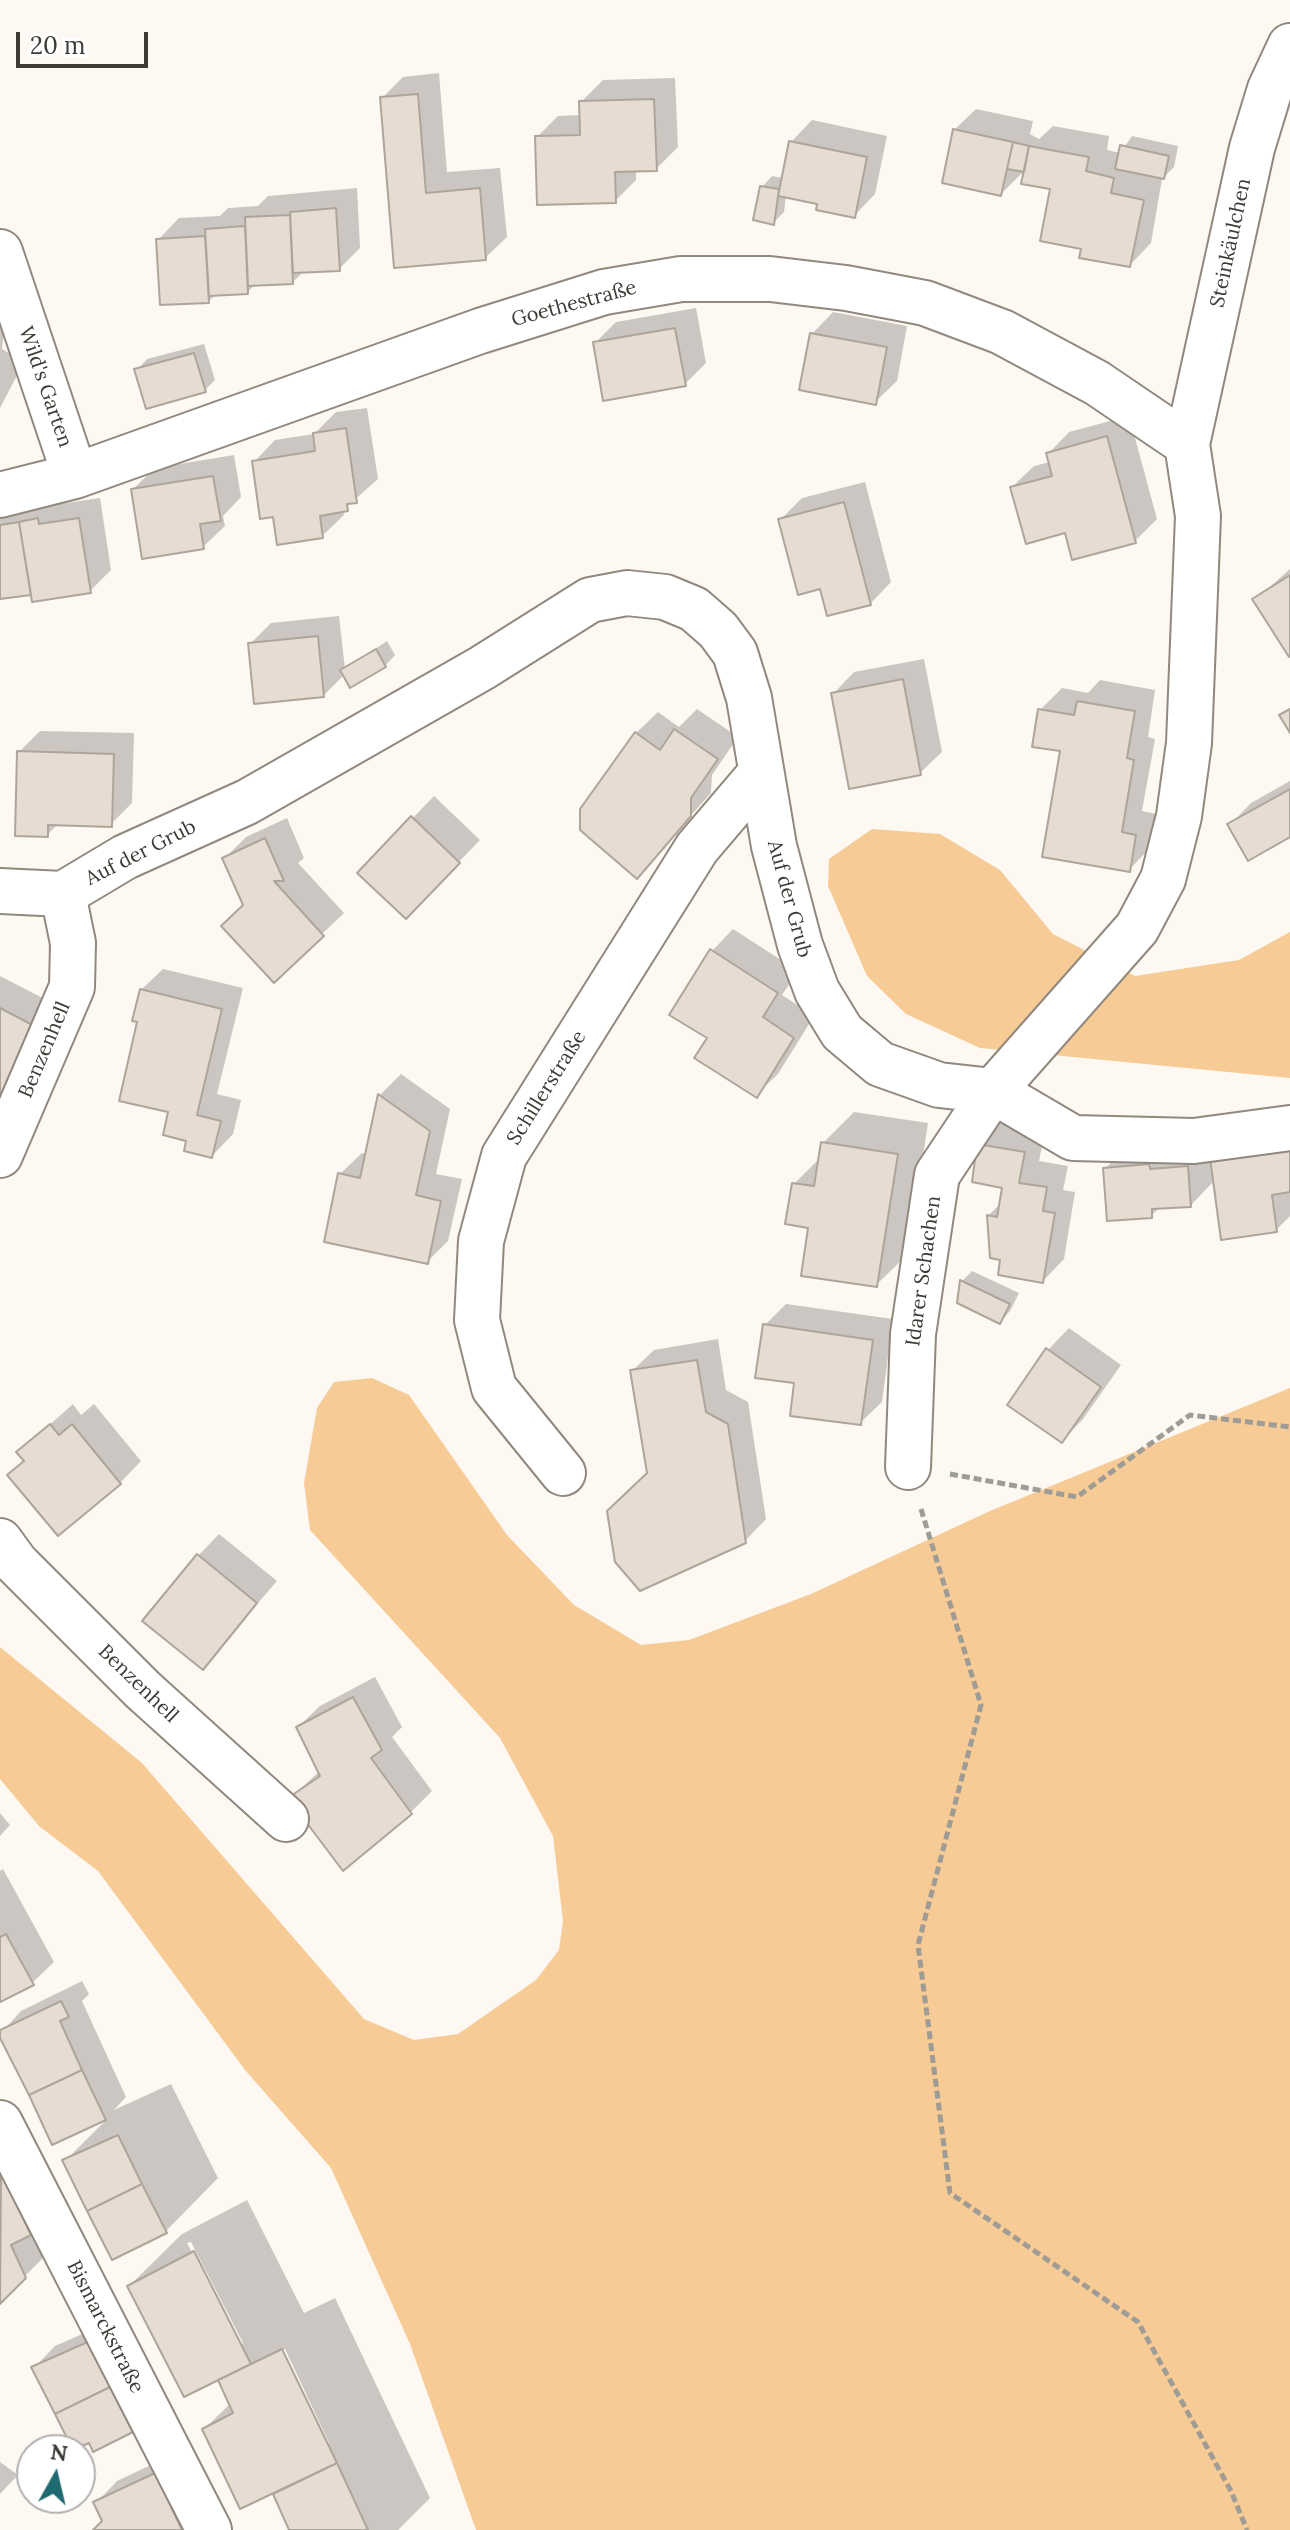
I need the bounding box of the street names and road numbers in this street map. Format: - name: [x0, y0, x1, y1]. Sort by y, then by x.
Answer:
- street label: Steinkäulchen: [1206, 176, 1256, 310]
- street label: Goethestraße: [509, 276, 639, 332]
- street label: Wild's Garten: [13, 323, 77, 451]
- street label: Auf der Grub: [82, 815, 200, 891]
- street label: Auf der Grub: [762, 838, 816, 960]
- street label: Benzenhell: [14, 998, 76, 1102]
- street label: Schillerstraße: [502, 1026, 592, 1150]
- street label: Idarer Schachen: [902, 1194, 946, 1348]
- street label: Benzenhell: [93, 1640, 183, 1728]
- street label: Bismarckstraße: [61, 2257, 149, 2397]

